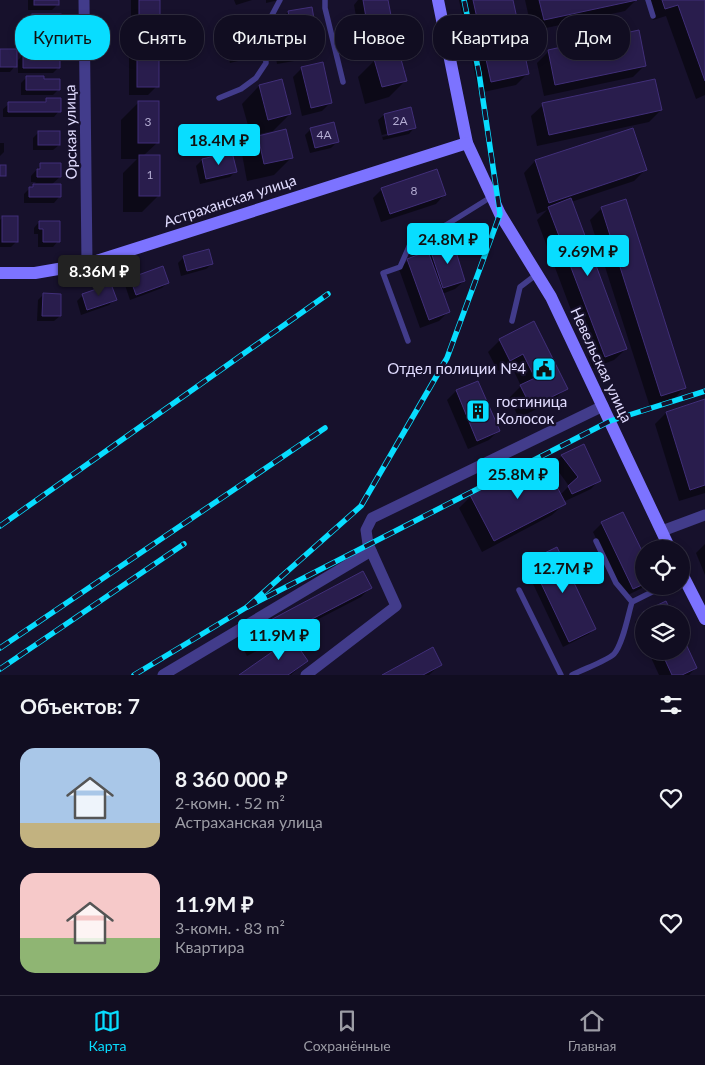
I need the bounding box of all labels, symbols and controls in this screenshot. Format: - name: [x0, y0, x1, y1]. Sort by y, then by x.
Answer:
- chip: Купить: [15, 15, 110, 60]
- chip: Снять: [120, 15, 204, 60]
- chip: Фильтры: [214, 15, 325, 60]
- chip: Новое: [335, 15, 423, 60]
- chip: Квартира: [433, 15, 547, 60]
- chip: Дом: [557, 15, 630, 60]
- street label: Орская улица: [60, 84, 80, 180]
- house number: 2А: [392, 113, 408, 128]
- house number: 3: [145, 114, 152, 129]
- pin: 18.4M ₽: [173, 124, 265, 166]
- house number: 4А: [316, 127, 332, 142]
- text: 18.4M ₽: [189, 130, 249, 149]
- house number: 1: [147, 167, 154, 182]
- street label: Астраханская улица: [161, 170, 298, 230]
- house number: 8: [411, 183, 418, 198]
- pin: 24.8M ₽: [402, 222, 494, 265]
- text: 24.8M ₽: [418, 229, 478, 248]
- pin: 9.69M ₽: [542, 234, 634, 277]
- text: 9.69M ₽: [558, 241, 618, 260]
- pin: 8.36M ₽: [53, 254, 145, 297]
- text: 8.36M ₽: [69, 261, 129, 280]
- street label: Невельская улица: [567, 304, 636, 425]
- public building icon: Отдел полиции №4: [531, 356, 557, 382]
- place label: Отдел полиции №4: [387, 359, 526, 377]
- place label: гостиница Колосок: [496, 392, 567, 427]
- building icon: гостиница Колосок: [465, 398, 491, 424]
- pin: 25.8M ₽: [472, 458, 564, 500]
- text: 25.8M ₽: [488, 464, 548, 483]
- map controls: [635, 540, 690, 660]
- button: locate: [635, 540, 690, 595]
- pin: 12.7M ₽: [517, 552, 609, 594]
- text: 12.7M ₽: [533, 558, 593, 577]
- button: layers: [635, 605, 690, 660]
- pin: 11.9M ₽: [233, 618, 325, 661]
- text: 11.9M ₽: [249, 625, 309, 644]
- icon: filters: [657, 691, 685, 719]
- text: Объектов: 7: [20, 693, 140, 718]
- text: 8 360 000 ₽: [175, 766, 288, 791]
- icon: home: [60, 768, 120, 828]
- icon: heart: [657, 784, 685, 812]
- text: 2-комн. · 52 m²: [175, 793, 285, 812]
- text: Астраханская улица: [175, 812, 323, 831]
- text: 11.9M ₽: [175, 891, 254, 916]
- icon: home: [60, 893, 120, 953]
- icon: heart: [657, 909, 685, 937]
- text: 3-комн. · 83 m²: [175, 918, 285, 937]
- text: Квартира: [175, 937, 244, 956]
- tab: Карта: [89, 1007, 126, 1054]
- tab: Сохранённые: [304, 1007, 391, 1054]
- tab: Главная: [568, 1007, 616, 1054]

